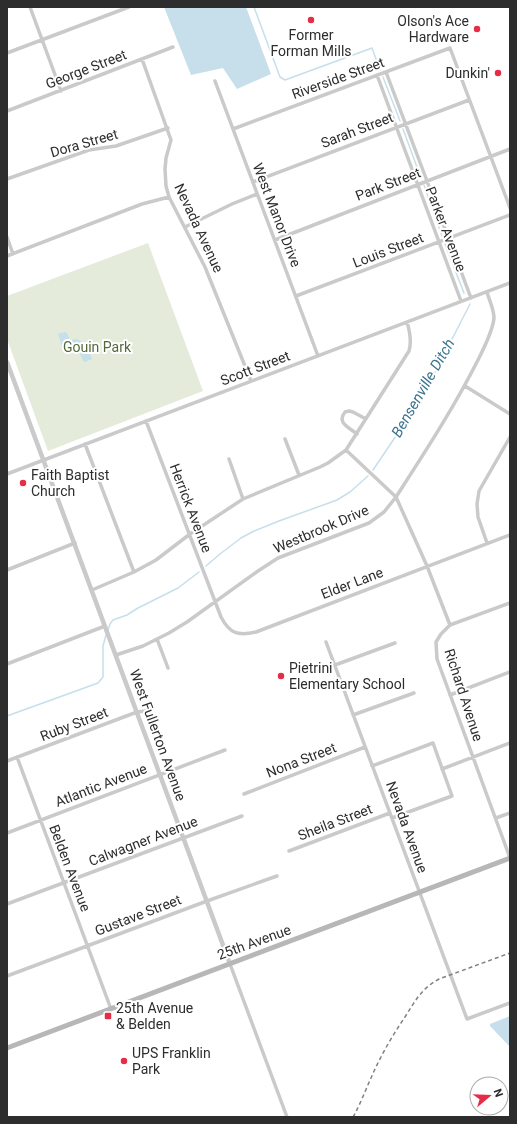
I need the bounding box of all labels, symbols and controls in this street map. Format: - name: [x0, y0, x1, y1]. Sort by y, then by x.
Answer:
- place label: Olson's Ace Hardware: [397, 13, 469, 45]
- marker: Former Forman Mills: [306, 15, 316, 25]
- marker: Olson's Ace Hardware: [472, 24, 482, 34]
- place label: Former Forman Mills: [270, 27, 352, 59]
- street label: George Street: [43, 46, 129, 92]
- street label: Riverside Street: [290, 54, 387, 102]
- place label: Dunkin': [445, 65, 490, 81]
- marker: Dunkin': [493, 68, 503, 78]
- street label: Sarah Street: [319, 109, 396, 151]
- street label: Dora Street: [48, 126, 120, 160]
- street label: West Manor Drive: [250, 161, 304, 269]
- street label: Park Street: [353, 164, 423, 204]
- street label: Nevada Avenue: [171, 181, 227, 275]
- street label: Parker Avenue: [422, 184, 470, 274]
- street label: Louis Street: [350, 229, 426, 271]
- water label: Bensenville Ditch: [388, 336, 458, 440]
- park label: Gouin Park: [63, 339, 132, 355]
- street label: Scott Street: [218, 347, 292, 389]
- street label: Herrick Avenue: [167, 461, 215, 555]
- place label: Faith Baptist Church: [31, 467, 110, 499]
- marker: Faith Baptist Church: [18, 478, 28, 488]
- street label: Westbrook Drive: [271, 502, 371, 556]
- street label: Elder Lane: [319, 564, 385, 602]
- street label: Richard Avenue: [441, 647, 487, 743]
- place label: Pietrini Elementary School: [289, 660, 405, 692]
- street label: West Fullerton Avenue: [127, 667, 189, 803]
- marker: Pietrini Elementary School: [276, 671, 286, 681]
- street label: Ruby Street: [38, 704, 110, 744]
- street label: Nona Street: [264, 739, 339, 781]
- street label: Atlantic Avenue: [53, 760, 149, 810]
- street label: Nevada Avenue: [383, 779, 431, 875]
- street label: Sheila Street: [296, 800, 375, 843]
- street label: Calwagner Avenue: [86, 813, 200, 869]
- street label: Belden Avenue: [46, 822, 94, 914]
- street label: Gustave Street: [93, 891, 184, 939]
- street label: 25th Avenue: [215, 921, 293, 963]
- place label: 25th Avenue & Belden: [116, 1000, 193, 1032]
- marker: 25th Avenue & Belden: [103, 1011, 113, 1021]
- place label: UPS Franklin Park: [132, 1045, 211, 1077]
- marker: UPS Franklin Park: [119, 1056, 129, 1066]
- north arrow: [469, 1076, 509, 1116]
- text: N: [491, 1087, 505, 1099]

